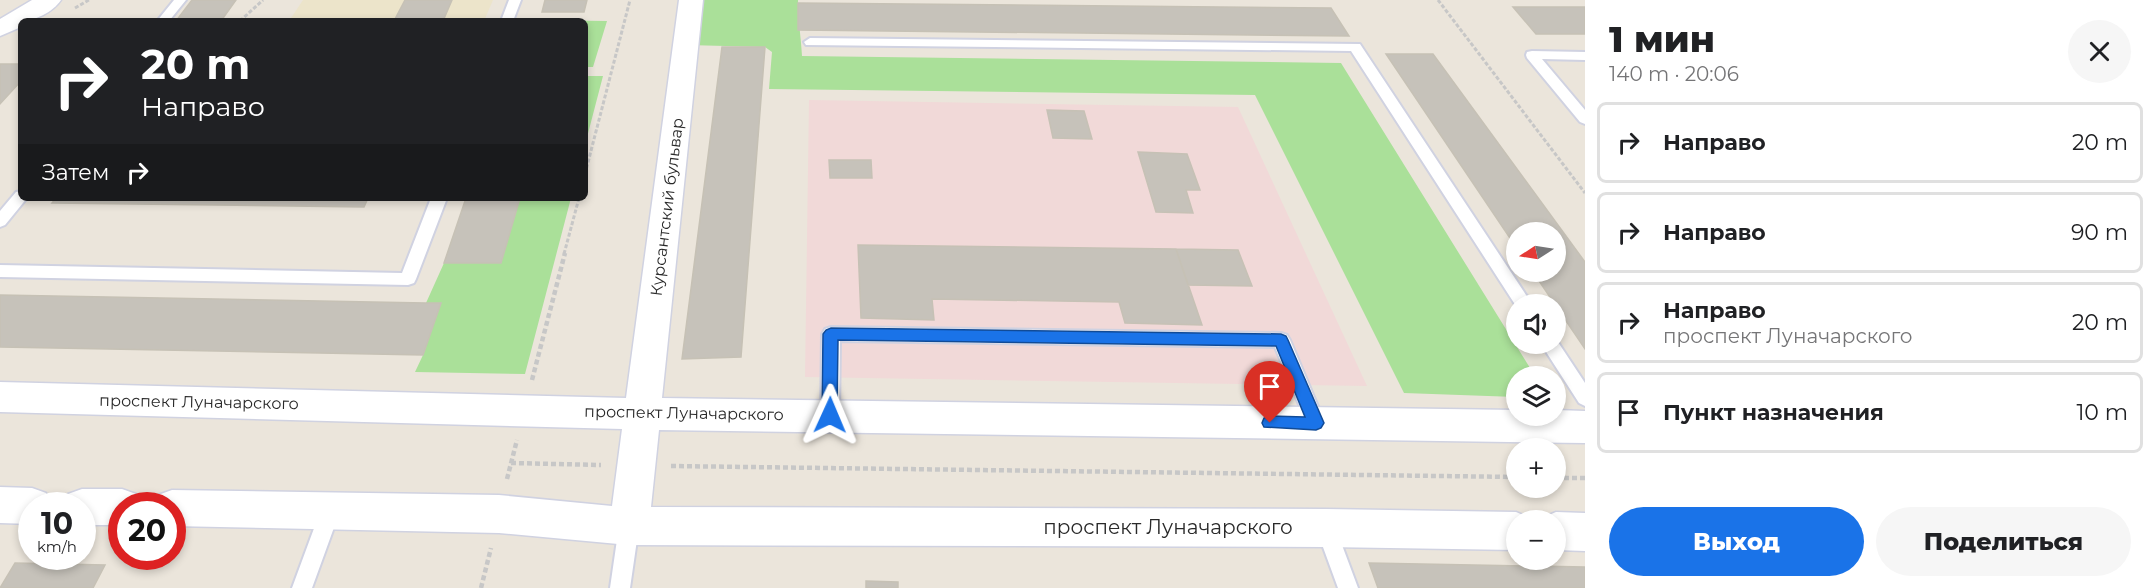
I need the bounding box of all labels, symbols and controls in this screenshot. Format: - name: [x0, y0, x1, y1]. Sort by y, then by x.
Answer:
- text: 1 мин: [1609, 17, 1715, 61]
- button: close: [2068, 20, 2131, 83]
- text: 20 m: [141, 38, 250, 90]
- icon: right: [42, 42, 120, 120]
- text: 140 m · 20:06: [1609, 62, 1739, 86]
- text: Направо: [141, 90, 265, 123]
- street label: Курсантский бульвар: [647, 117, 687, 297]
- icon: right: [1612, 126, 1645, 159]
- text: Направо: [1663, 129, 1766, 156]
- text: 20 m: [2072, 129, 2128, 156]
- icon: right: [121, 156, 154, 189]
- text: Затем: [42, 159, 109, 186]
- icon: right: [1612, 216, 1645, 249]
- text: Направо: [1663, 219, 1766, 246]
- text: 90 m: [2071, 219, 2128, 246]
- north arrow: [1506, 222, 1566, 282]
- map controls: [1506, 222, 1566, 570]
- button: sound: [1506, 294, 1566, 354]
- text: Направо: [1663, 297, 1766, 324]
- icon: right: [1612, 306, 1645, 339]
- text: 20 m: [2072, 309, 2128, 336]
- text: проспект Луначарского: [1663, 324, 1913, 348]
- pin: [1244, 361, 1295, 423]
- button: layers: [1506, 366, 1566, 426]
- icon: arrive: [1253, 370, 1286, 403]
- position arrow: [798, 383, 862, 447]
- street label: проспект Луначарского: [99, 391, 299, 413]
- icon: arrive: [1612, 396, 1645, 429]
- text: Пункт назначения: [1663, 399, 1884, 426]
- text: 10 m: [2076, 399, 2128, 426]
- street label: проспект Луначарского: [584, 402, 784, 424]
- button: +: [1506, 438, 1566, 498]
- speed limit sign: 20: [108, 492, 186, 570]
- text: 10: [41, 505, 73, 542]
- button: Выход: [1609, 507, 1864, 576]
- button: Поделиться: [1876, 507, 2131, 576]
- button: −: [1506, 510, 1566, 570]
- street label: проспект Луначарского: [1043, 515, 1293, 539]
- text: km/h: [37, 537, 77, 556]

